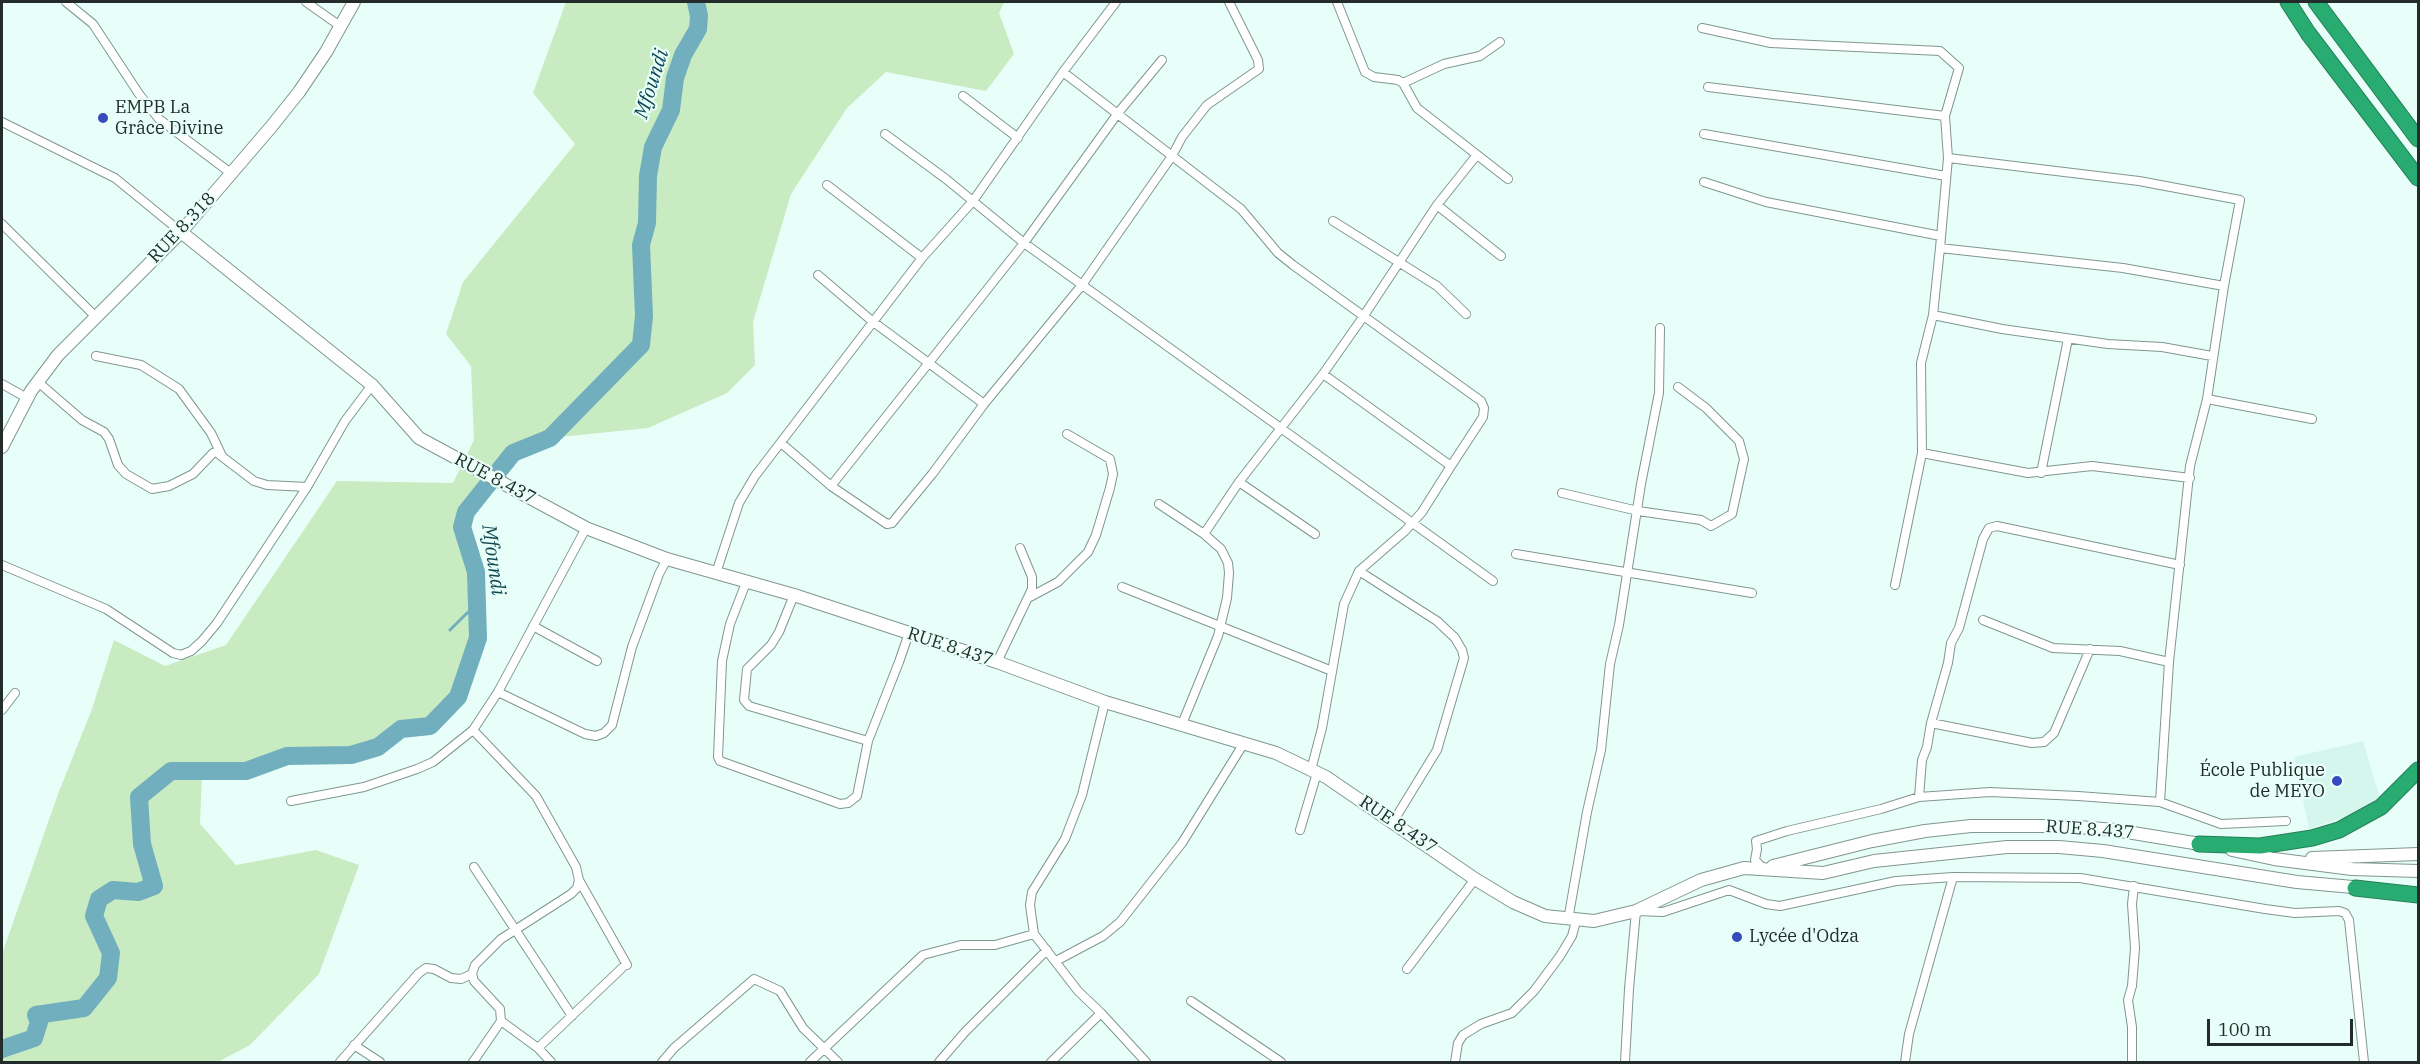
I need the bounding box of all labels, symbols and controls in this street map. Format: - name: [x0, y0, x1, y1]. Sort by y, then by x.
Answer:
- water label: Mfoundi: [630, 46, 674, 122]
- place label: EMPB La Grâce Divine: [115, 97, 224, 140]
- marker: EMPB La Grâce Divine: [96, 111, 110, 125]
- street label: RUE 8.318: [144, 188, 220, 268]
- street label: RUE 8.437: [451, 449, 539, 509]
- water label: Mfoundi: [476, 523, 510, 597]
- street label: RUE 8.437: [904, 623, 996, 671]
- place label: École Publique de MEYO: [2199, 760, 2325, 802]
- marker: École Publique de MEYO: [2330, 774, 2344, 788]
- street label: RUE 8.437: [1355, 791, 1441, 859]
- street label: RUE 8.437: [2045, 816, 2135, 844]
- place label: Lycée d'Odza: [1749, 926, 1859, 948]
- marker: Lycée d'Odza: [1730, 930, 1744, 944]
- scale bar: [2210, 1007, 2356, 1045]
- text: 100 m: [2218, 1018, 2272, 1041]

